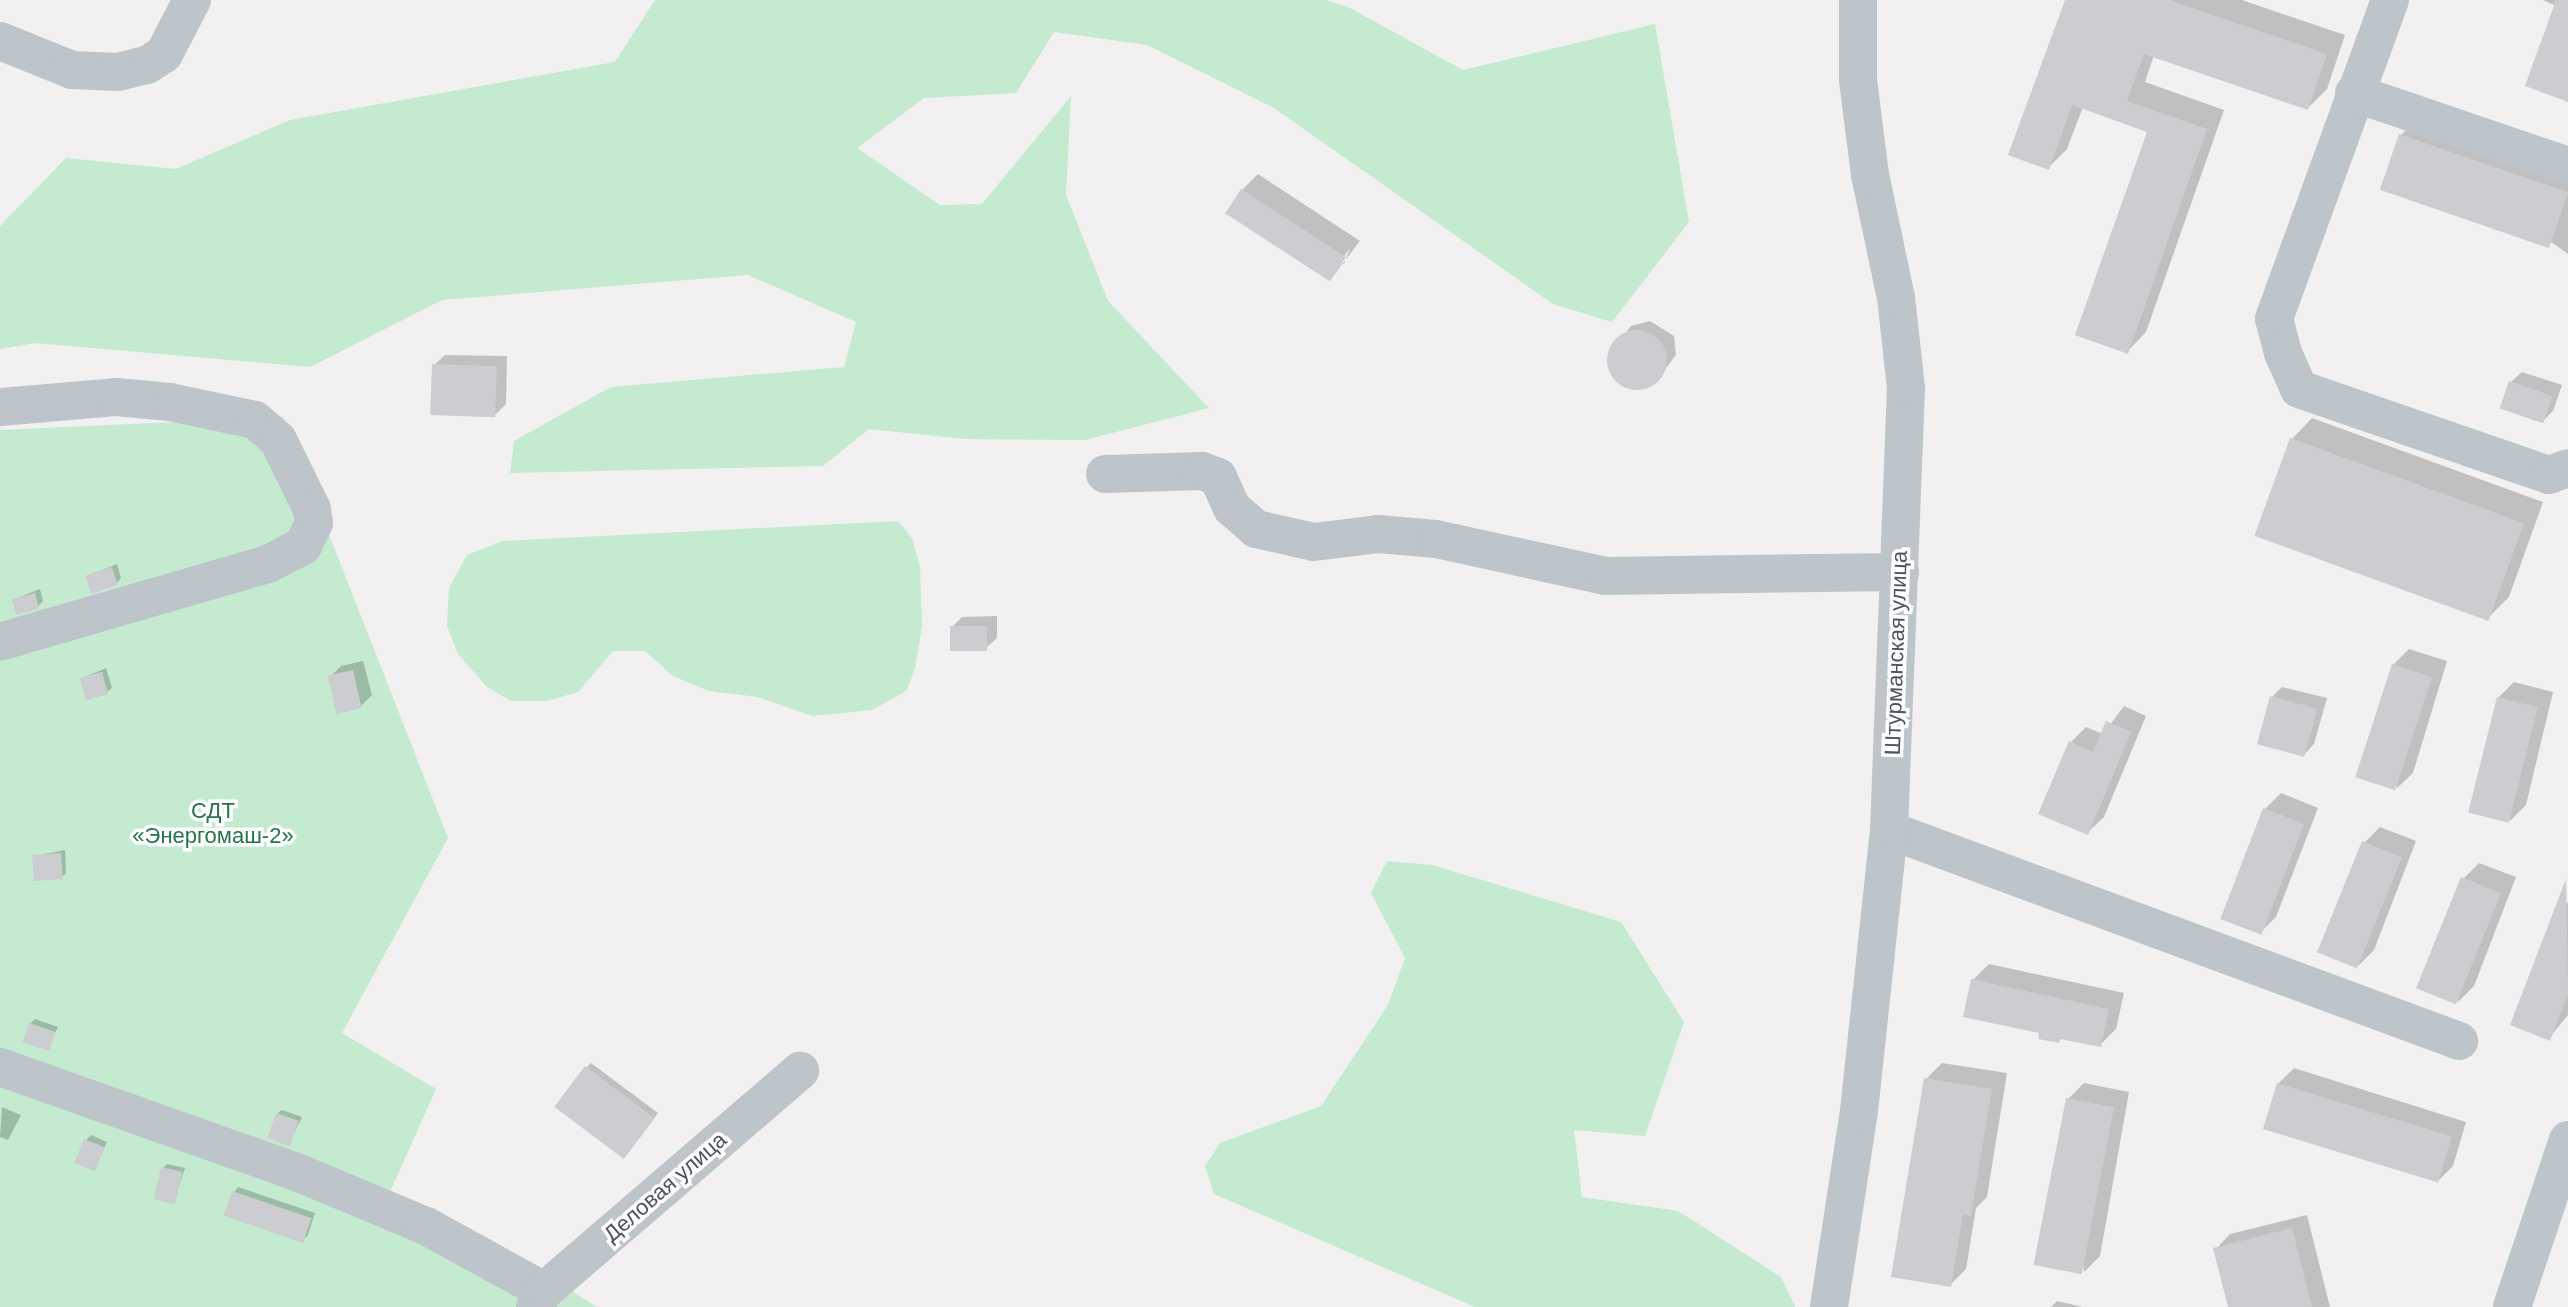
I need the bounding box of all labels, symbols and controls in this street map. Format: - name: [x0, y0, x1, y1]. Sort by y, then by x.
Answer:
- street label: Штурманская улица: [1879, 550, 1913, 756]
- park label: СДТ «Энергомаш-2»: [132, 797, 294, 848]
- street label: Деловая улица: [598, 1127, 732, 1247]

